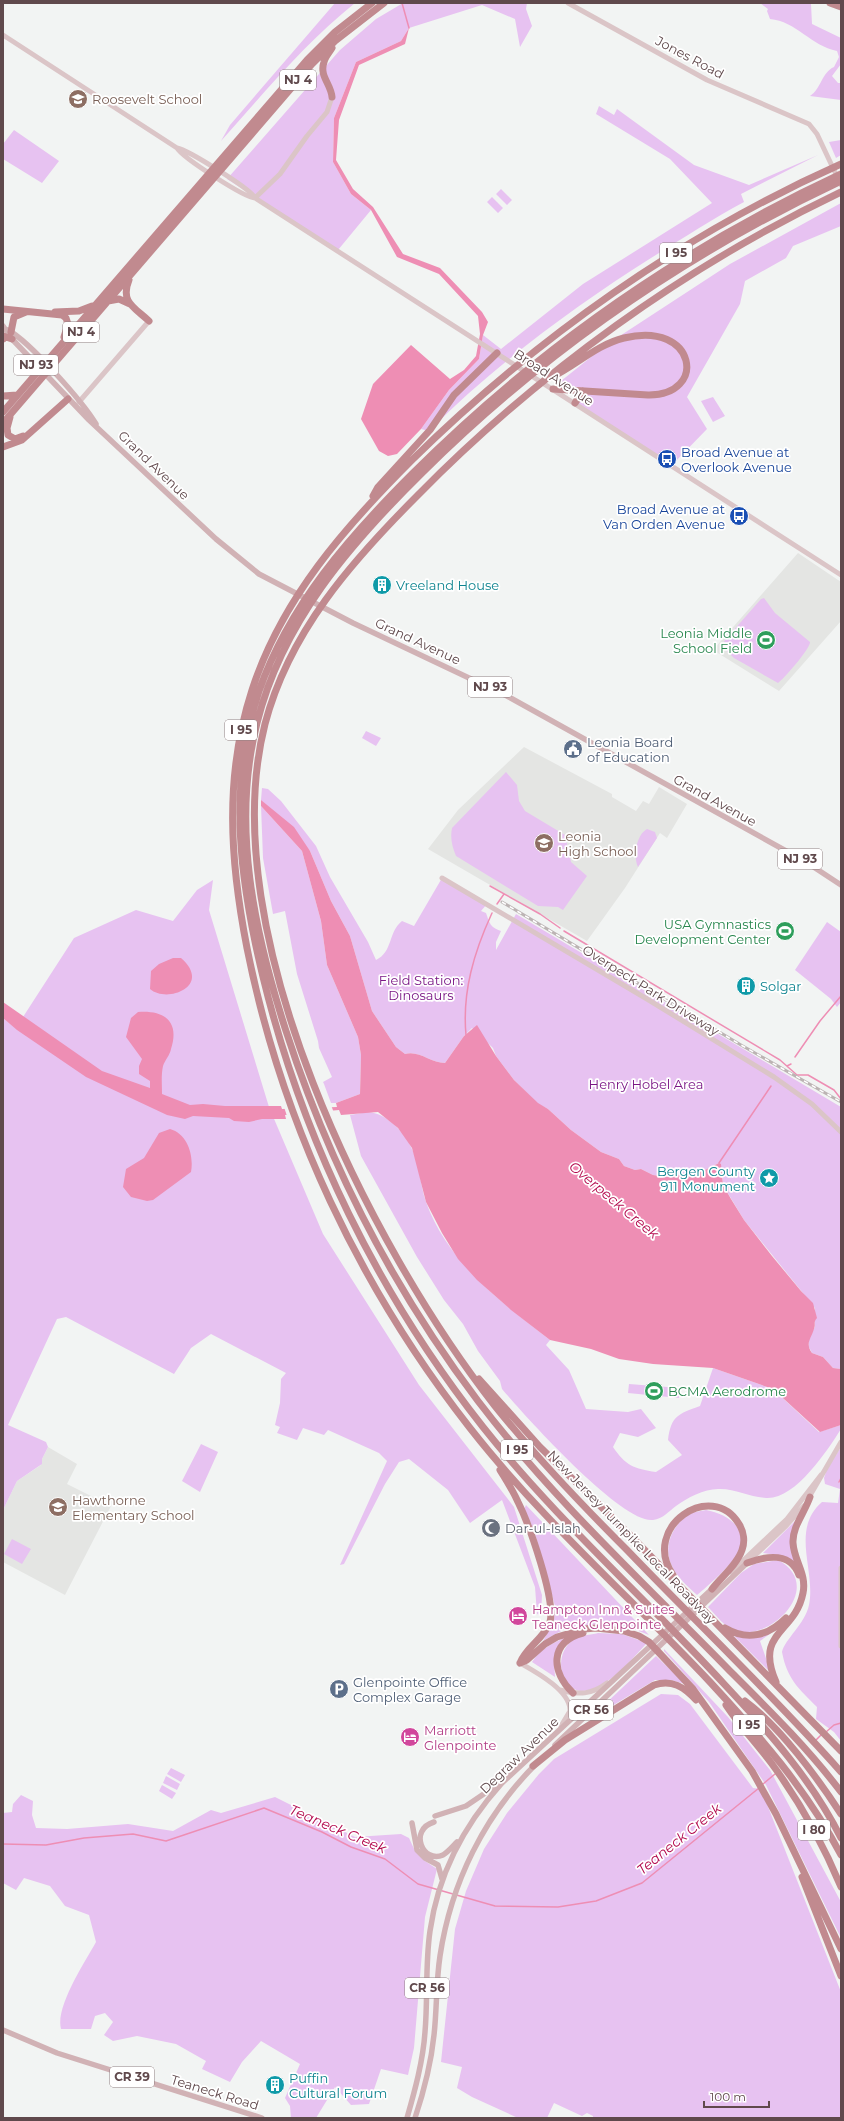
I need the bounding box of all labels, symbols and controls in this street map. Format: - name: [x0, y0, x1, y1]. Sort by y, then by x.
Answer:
- street label: Jones Road: [652, 32, 727, 82]
- road number: NJ 4: [280, 70, 316, 90]
- school or university icon: Roosevelt School: [67, 88, 89, 110]
- place label: Roosevelt School: [92, 91, 202, 107]
- road number: I 95: [660, 243, 692, 263]
- road number: NJ 4: [63, 322, 99, 342]
- street label: Broad Avenue: [511, 345, 597, 409]
- road number: NJ 93: [14, 355, 58, 375]
- street label: Grand Avenue: [115, 427, 193, 503]
- place label: Broad Avenue at Overlook Avenue: [681, 444, 792, 475]
- bus stop icon: Broad Avenue at Overlook Avenue: [656, 448, 678, 470]
- place label: Broad Avenue at Van Orden Avenue: [603, 501, 725, 532]
- bus stop icon: Broad Avenue at Van Orden Avenue: [728, 505, 750, 527]
- building icon: Vreeland House: [371, 574, 393, 596]
- place label: Vreeland House: [396, 577, 499, 593]
- street label: Grand Avenue: [373, 614, 463, 668]
- place label: Leonia Middle School Field: [660, 625, 752, 656]
- sports icon: Leonia Middle School Field: [755, 629, 777, 651]
- road number: NJ 93: [468, 677, 512, 697]
- road number: I 95: [225, 720, 257, 740]
- place label: Leonia Board of Education: [587, 734, 673, 765]
- public building icon: Leonia Board of Education: [562, 738, 584, 760]
- street label: Grand Avenue: [671, 771, 759, 829]
- place label: Leonia High School: [558, 828, 637, 859]
- school or university icon: Leonia High School: [533, 832, 555, 854]
- road number: NJ 93: [778, 849, 822, 869]
- place label: USA Gymnastics Development Center: [635, 916, 771, 947]
- sports icon: USA Gymnastics Development Center: [774, 920, 796, 942]
- street label: Overpeck Park Driveway: [580, 941, 723, 1039]
- park label: Field Station: Dinosaurs: [379, 972, 463, 1003]
- building icon: Solgar: [735, 975, 757, 997]
- place label: Solgar: [760, 978, 801, 994]
- park label: Henry Hobel Area: [589, 1076, 703, 1092]
- water label: Overpeck Creek: [565, 1157, 663, 1243]
- place label: Bergen County 911 Monument: [657, 1163, 756, 1194]
- place icon: Bergen County 911 Monument: [758, 1167, 780, 1189]
- sports icon: BCMA Aerodrome: [643, 1380, 665, 1402]
- place label: BCMA Aerodrome: [668, 1383, 786, 1399]
- road number: I 95: [501, 1440, 533, 1460]
- street label: New Jersey Turnpike Local Roadway: [544, 1447, 720, 1628]
- place label: Hawthorne Elementary School: [72, 1492, 195, 1523]
- school or university icon: Hawthorne Elementary School: [47, 1496, 69, 1518]
- mosque icon: Dar-ul-Islah: [480, 1517, 502, 1539]
- place label: Dar-ul-Islah: [505, 1520, 581, 1536]
- place label: Hampton Inn & Suites Teaneck Glenpointe: [532, 1601, 675, 1632]
- hotel icon: Hampton Inn & Suites Teaneck Glenpointe: [507, 1605, 529, 1627]
- place label: Glenpointe Office Complex Garage: [353, 1674, 467, 1705]
- parking icon: Glenpointe Office Complex Garage: [328, 1678, 350, 1700]
- road number: CR 56: [569, 1700, 613, 1720]
- street label: Degraw Avenue: [476, 1713, 562, 1797]
- road number: I 95: [733, 1715, 765, 1735]
- place label: Marriott Glenpointe: [424, 1722, 496, 1753]
- hotel icon: Marriott Glenpointe: [399, 1726, 421, 1748]
- water label: Teaneck Creek: [633, 1799, 725, 1879]
- water label: Teaneck Creek: [287, 1800, 390, 1858]
- road number: I 80: [798, 1820, 830, 1840]
- road number: CR 56: [405, 1978, 449, 1998]
- road number: CR 39: [110, 2067, 154, 2087]
- place label: Puffin Cultural Forum: [289, 2070, 387, 2101]
- street label: Teaneck Road: [169, 2071, 261, 2113]
- building icon: Puffin Cultural Forum: [264, 2074, 286, 2096]
- scale bar: [704, 2083, 769, 2109]
- text: 100 m: [710, 2089, 746, 2104]

